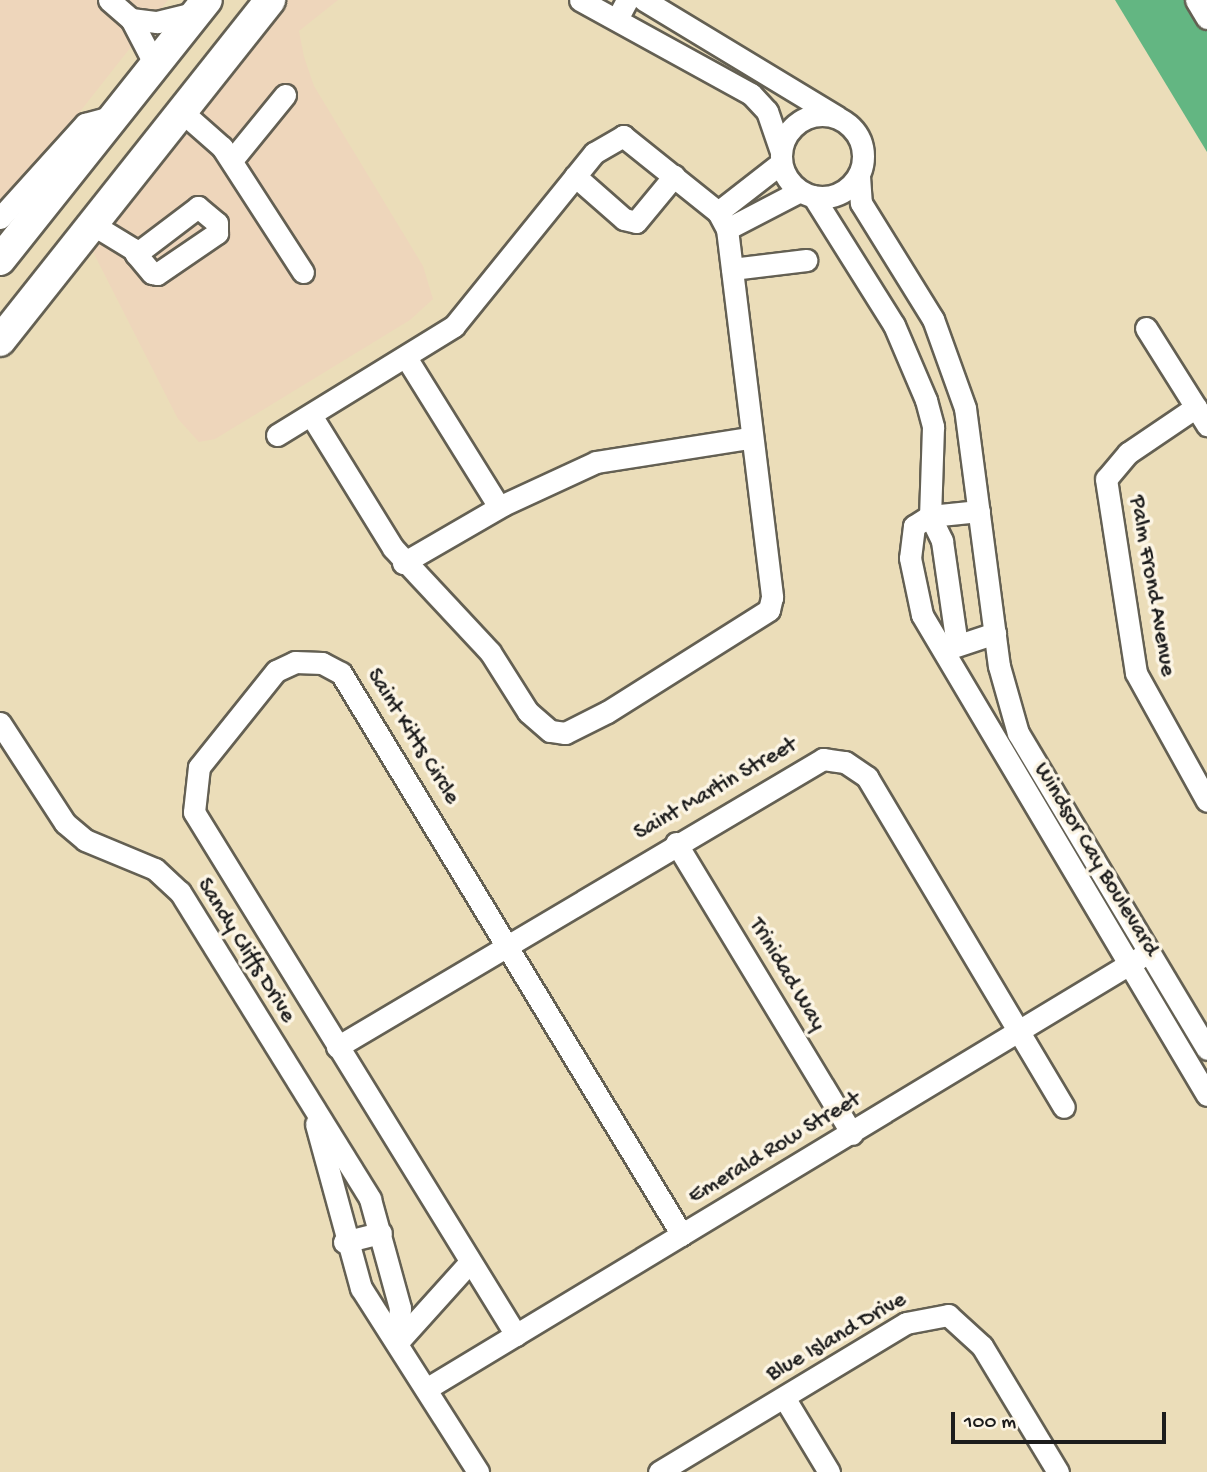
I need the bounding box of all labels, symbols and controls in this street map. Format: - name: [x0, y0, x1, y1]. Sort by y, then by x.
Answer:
- street label: Palm Frond Avenue: [1122, 493, 1180, 679]
- street label: Saint Kitts Circle: [359, 664, 465, 810]
- street label: Saint Martin Street: [630, 732, 802, 848]
- street label: Windsor Cay Boulevard: [1026, 758, 1164, 962]
- street label: Sandy Cliffs Drive: [190, 874, 300, 1028]
- street label: Trinidad Way: [742, 914, 830, 1036]
- street label: Emerald Row Street: [684, 1087, 866, 1211]
- street label: Blue Island Drive: [762, 1287, 912, 1389]
- scale bar: [955, 1398, 1170, 1442]
- text: 100 m: [964, 1411, 1016, 1436]

